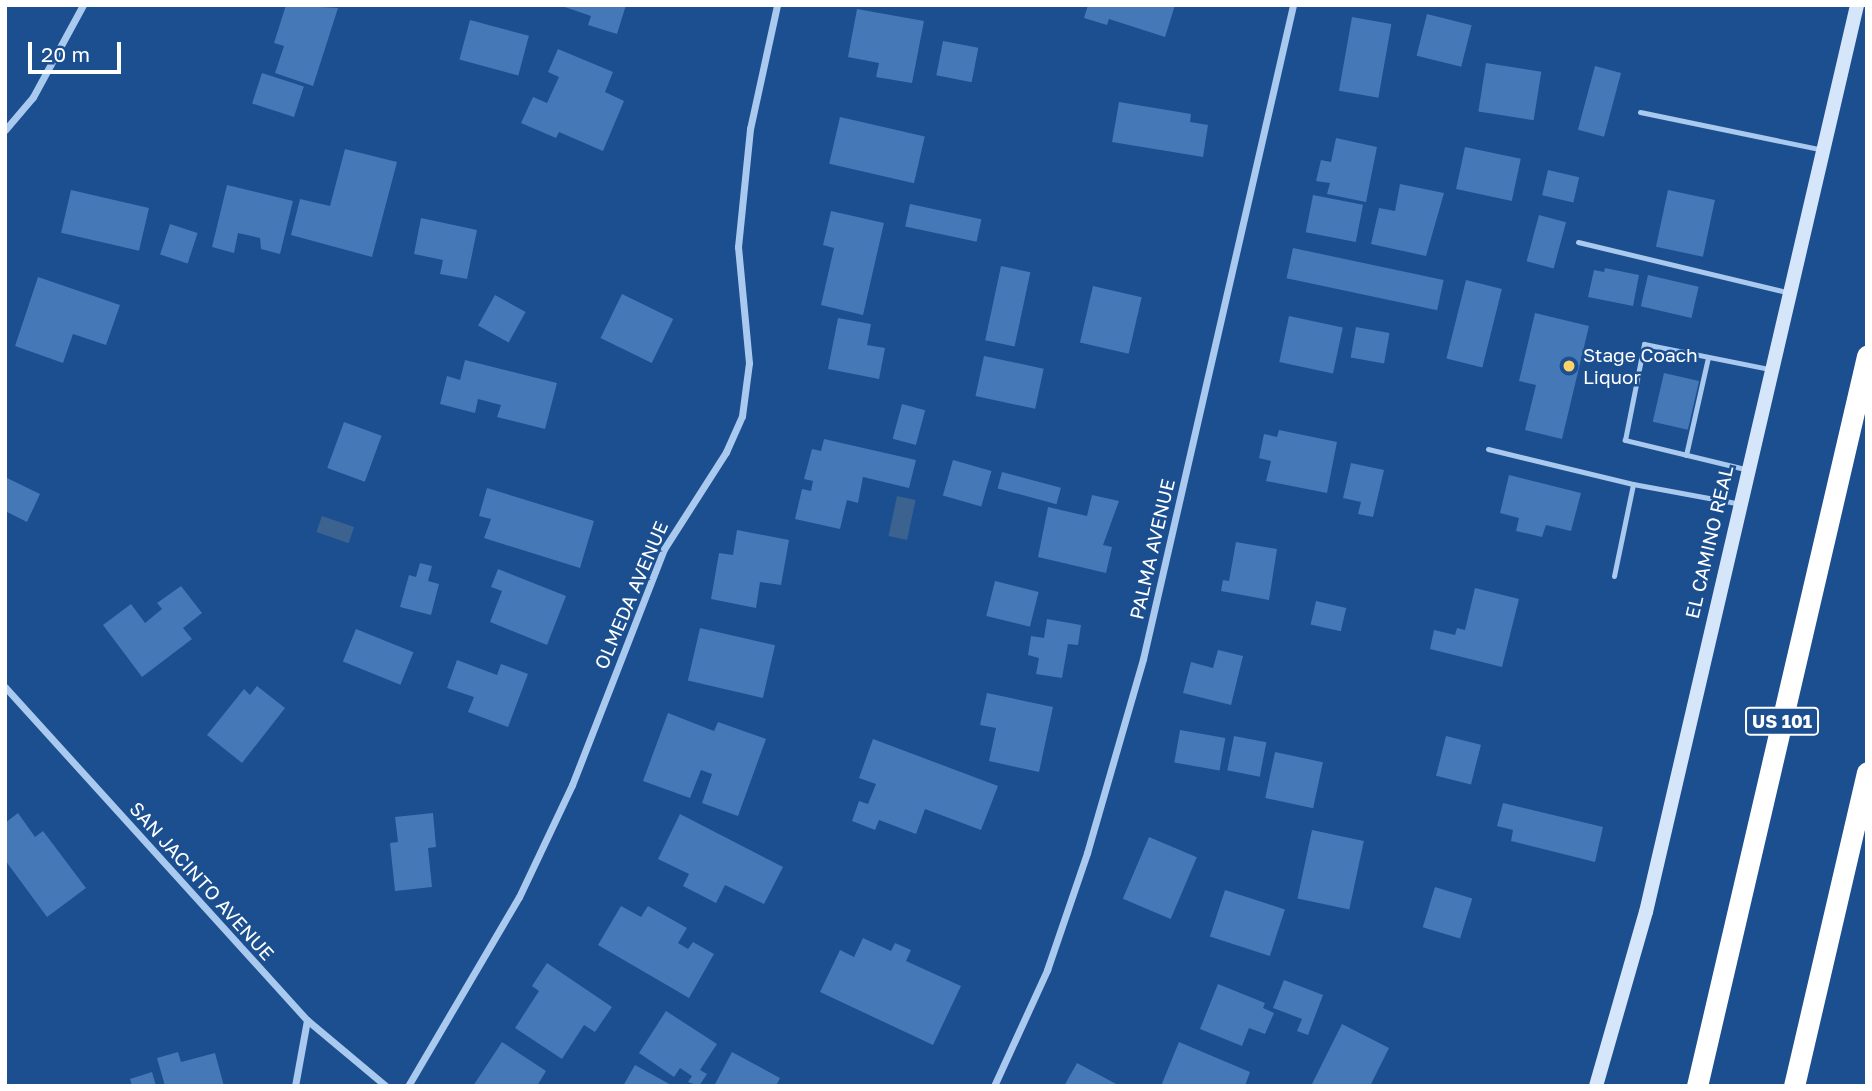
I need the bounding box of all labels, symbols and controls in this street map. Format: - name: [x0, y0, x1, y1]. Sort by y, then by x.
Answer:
- scale bar: [32, 28, 124, 72]
- text: 20 m: [41, 41, 90, 67]
- place label: Stage Coach Liquor: [1583, 344, 1698, 388]
- marker: Stage Coach Liquor: [1561, 358, 1577, 374]
- street label: EL CAMINO REAL: [1680, 463, 1738, 621]
- street label: PALMA AVENUE: [1125, 477, 1179, 621]
- street label: OLMEDA AVENUE: [590, 518, 672, 672]
- road number: US 101: [1744, 706, 1820, 736]
- street label: SAN JACINTO AVENUE: [125, 797, 279, 965]

